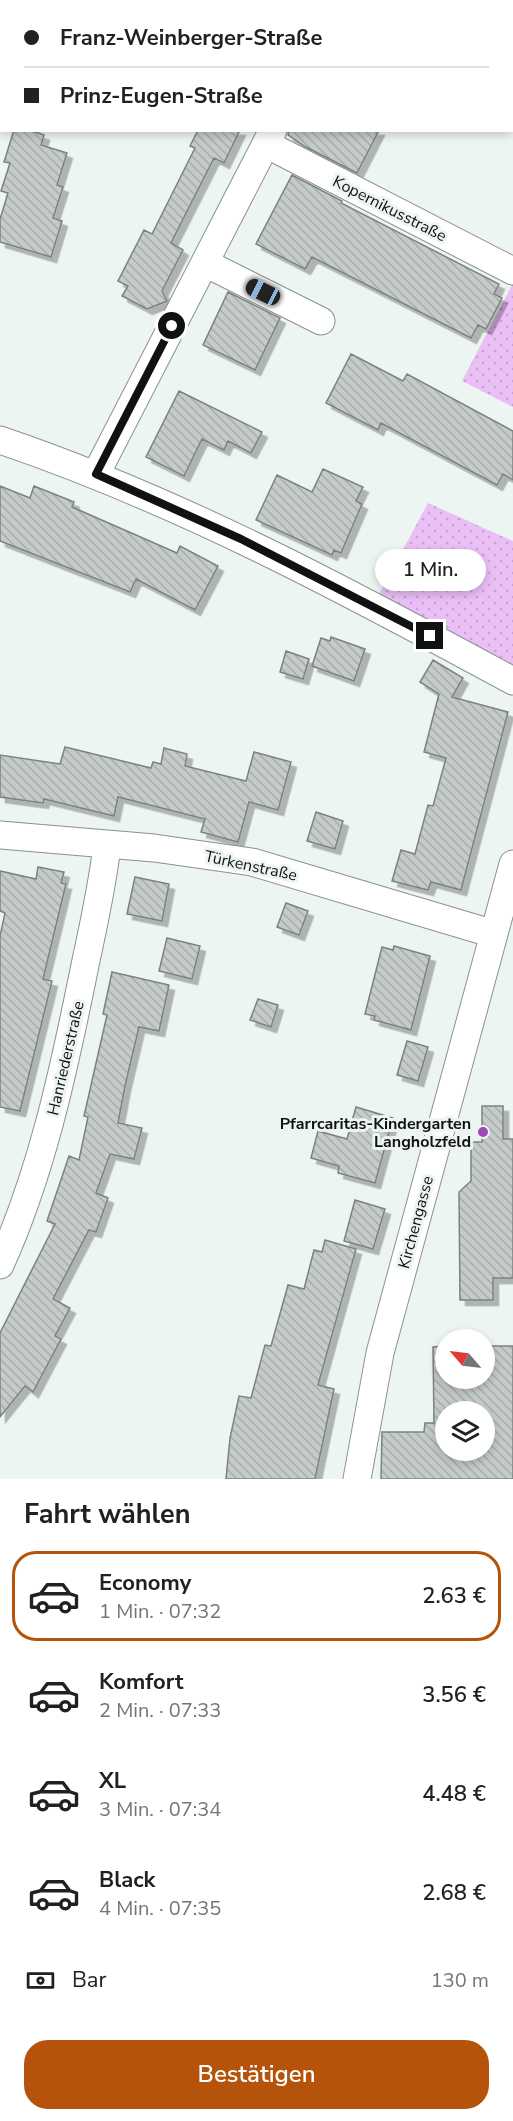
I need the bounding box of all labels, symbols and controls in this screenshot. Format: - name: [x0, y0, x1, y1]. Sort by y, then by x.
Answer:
- text: Franz-Weinberger-Straße: [60, 23, 322, 53]
- text: Prinz-Eugen-Straße: [60, 81, 263, 111]
- street label: Kopernikusstraße: [329, 171, 450, 247]
- car: [243, 276, 283, 308]
- route start: [158, 312, 185, 339]
- callout: 1 Min.: [374, 549, 486, 591]
- text: 1 Min.: [403, 556, 458, 583]
- route end: [416, 622, 443, 649]
- street label: Türkenstraße: [202, 845, 299, 887]
- street label: Hanriederstraße: [42, 999, 90, 1118]
- place label: Pfarrcaritas-Kindergarten Langholzfeld: [280, 1113, 471, 1153]
- marker: Pfarrcaritas-Kindergarten Langholzfeld: [476, 1125, 490, 1139]
- street label: Kirchengasse: [393, 1173, 439, 1271]
- north arrow: [435, 1329, 495, 1389]
- map controls: [435, 1329, 495, 1461]
- button: layers: [435, 1401, 495, 1461]
- text: Fahrt wählen: [24, 1496, 190, 1533]
- text: Economy: [99, 1568, 191, 1598]
- icon: car: [27, 1569, 81, 1623]
- text: 2.63 €: [422, 1581, 486, 1611]
- text: 1 Min. · 07:32: [99, 1598, 221, 1625]
- text: Komfort: [99, 1667, 183, 1697]
- icon: car: [27, 1668, 81, 1722]
- text: 3.56 €: [422, 1680, 486, 1710]
- text: 2 Min. · 07:33: [99, 1697, 221, 1724]
- text: XL: [99, 1766, 126, 1796]
- icon: car: [27, 1767, 81, 1821]
- text: 4.48 €: [422, 1779, 486, 1809]
- text: 3 Min. · 07:34: [99, 1796, 221, 1823]
- text: Black: [99, 1865, 155, 1895]
- icon: car: [27, 1866, 81, 1920]
- text: 2.68 €: [422, 1878, 486, 1908]
- text: 4 Min. · 07:35: [99, 1895, 221, 1922]
- icon: cash: [24, 1964, 57, 1997]
- text: Bar: [72, 1965, 106, 1995]
- text: 130 m: [431, 1967, 489, 1994]
- button: Bestätigen: [24, 2040, 489, 2109]

